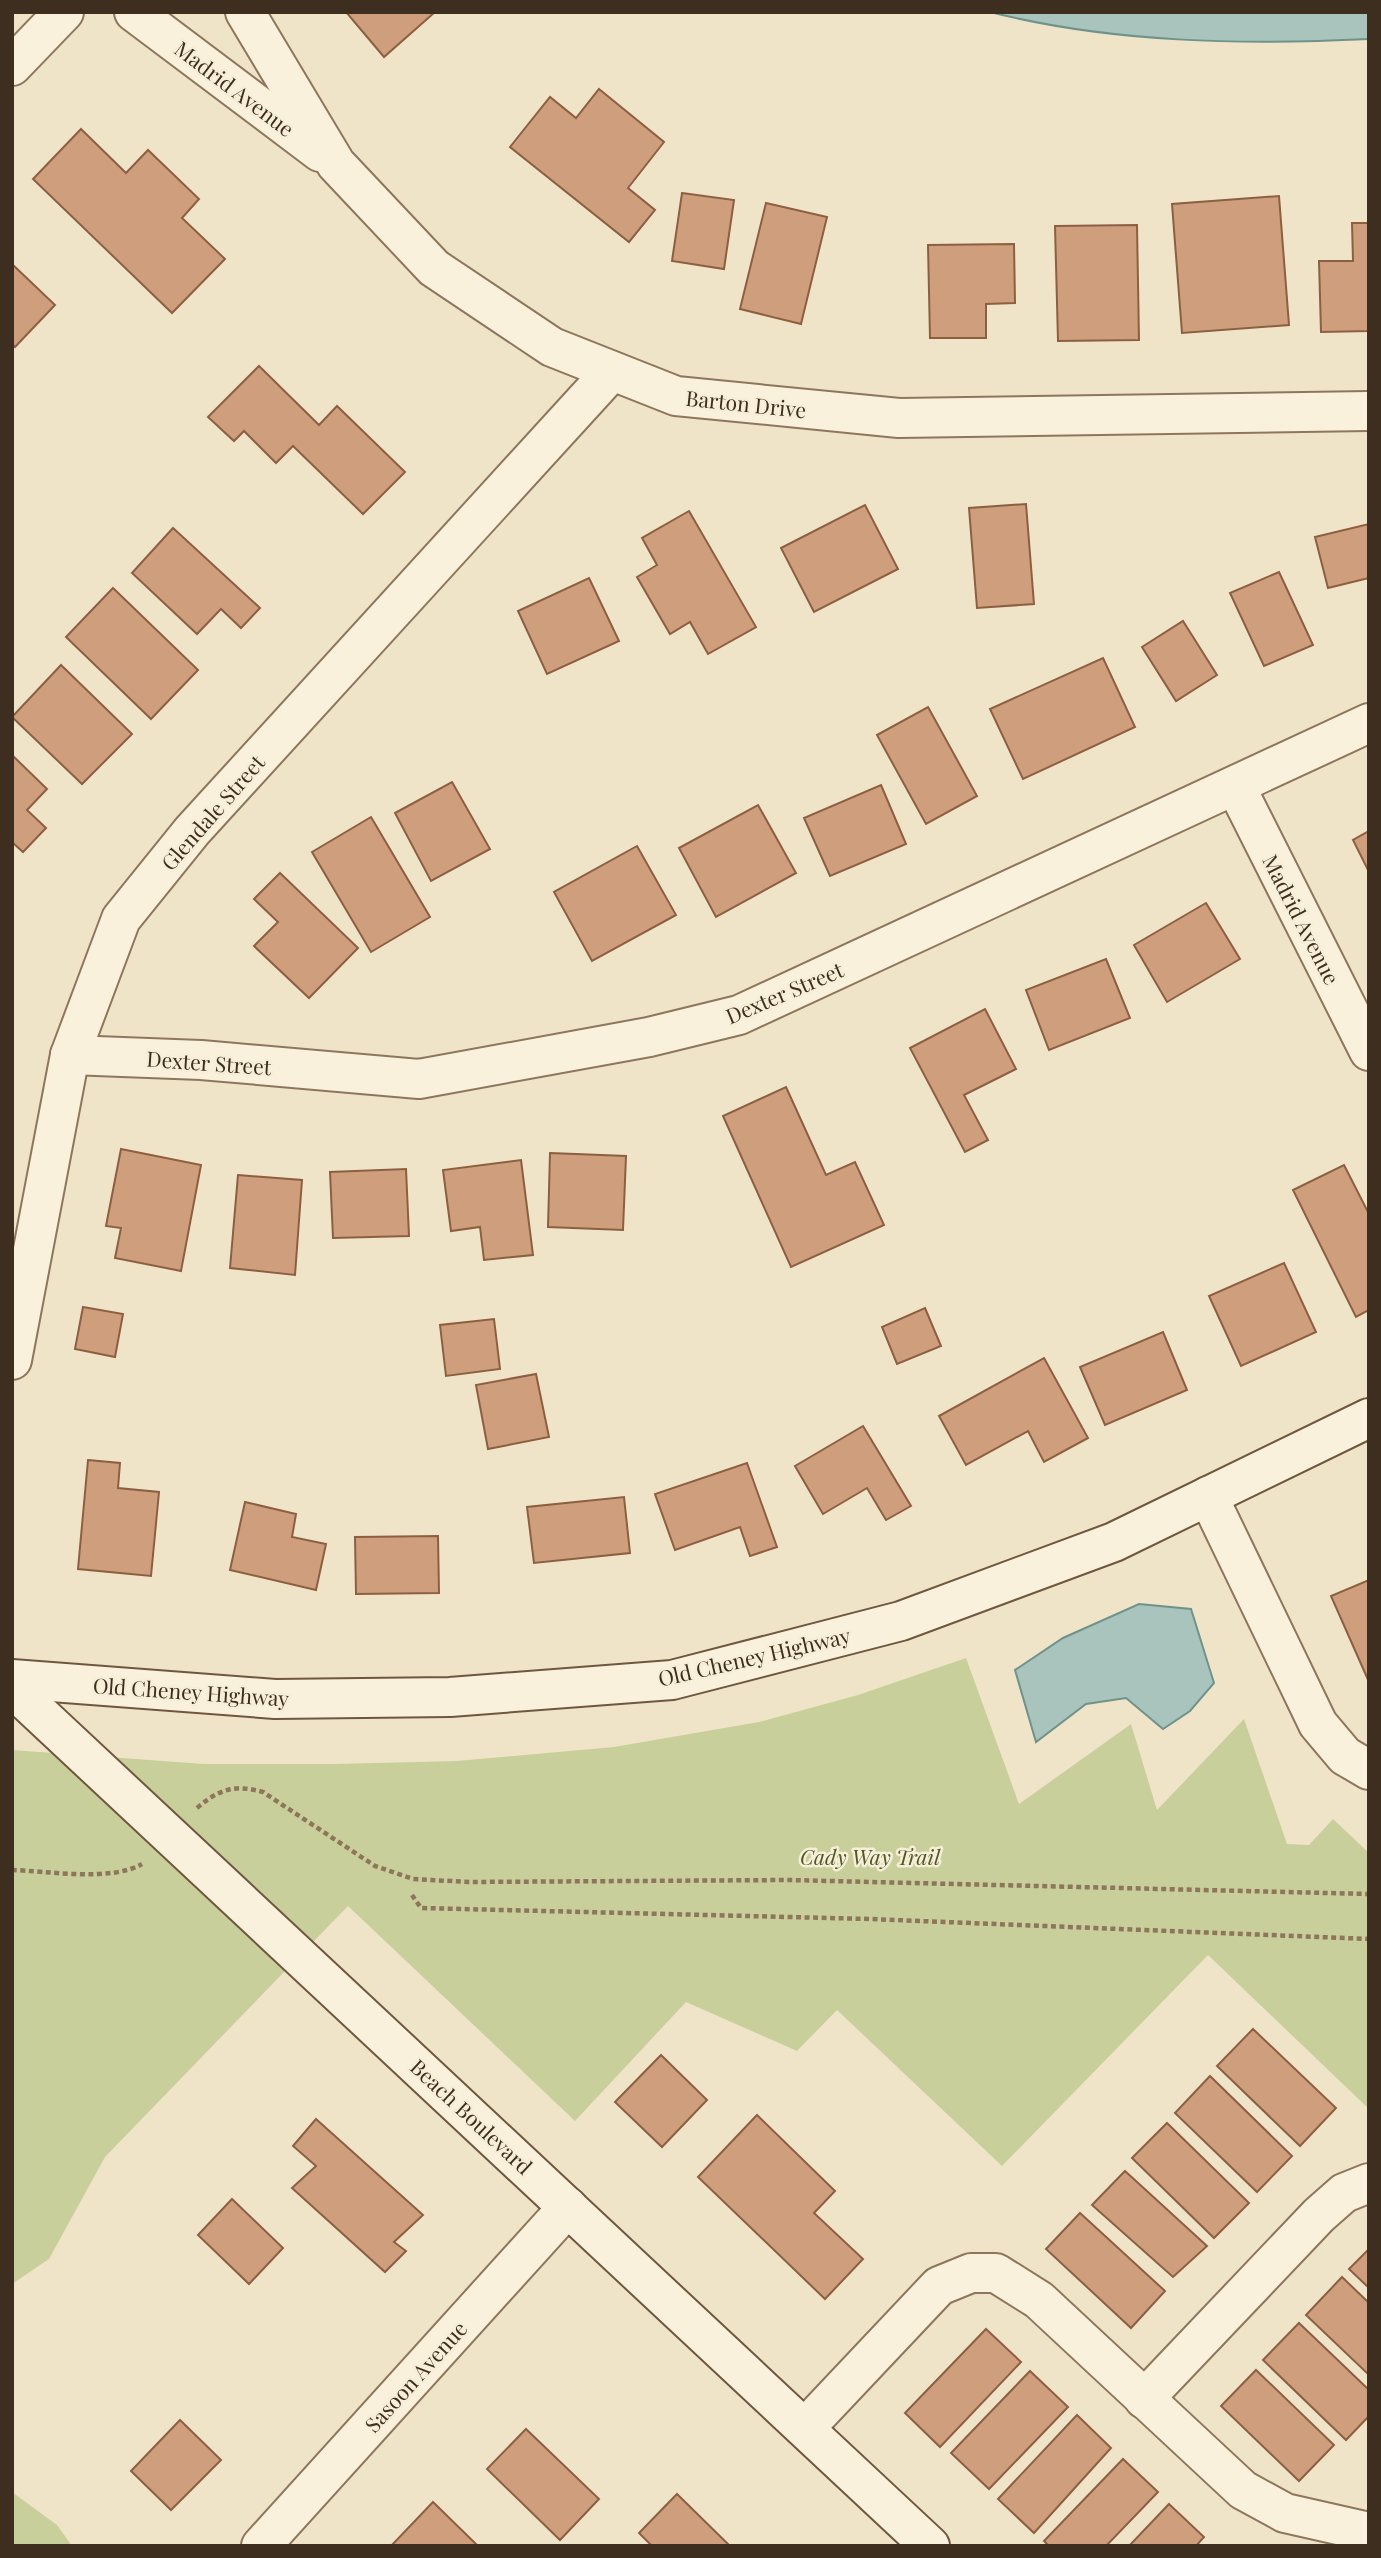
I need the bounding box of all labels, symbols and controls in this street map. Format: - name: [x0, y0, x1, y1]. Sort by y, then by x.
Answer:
- street label: Madrid Avenue: [170, 34, 300, 142]
- street label: Barton Drive: [684, 383, 808, 423]
- street label: Glendale Street: [154, 748, 270, 876]
- street label: Madrid Avenue: [1257, 849, 1347, 989]
- street label: Dexter Street: [721, 954, 848, 1029]
- street label: Dexter Street: [146, 1044, 273, 1080]
- street label: Old Cheney Highway: [655, 1620, 853, 1692]
- street label: Old Cheney Highway: [92, 1670, 290, 1712]
- park label: Cady Way Trail: [800, 1842, 941, 1870]
- street label: Beach Boulevard: [405, 2052, 539, 2180]
- street label: Sasoon Avenue: [358, 2314, 472, 2438]

